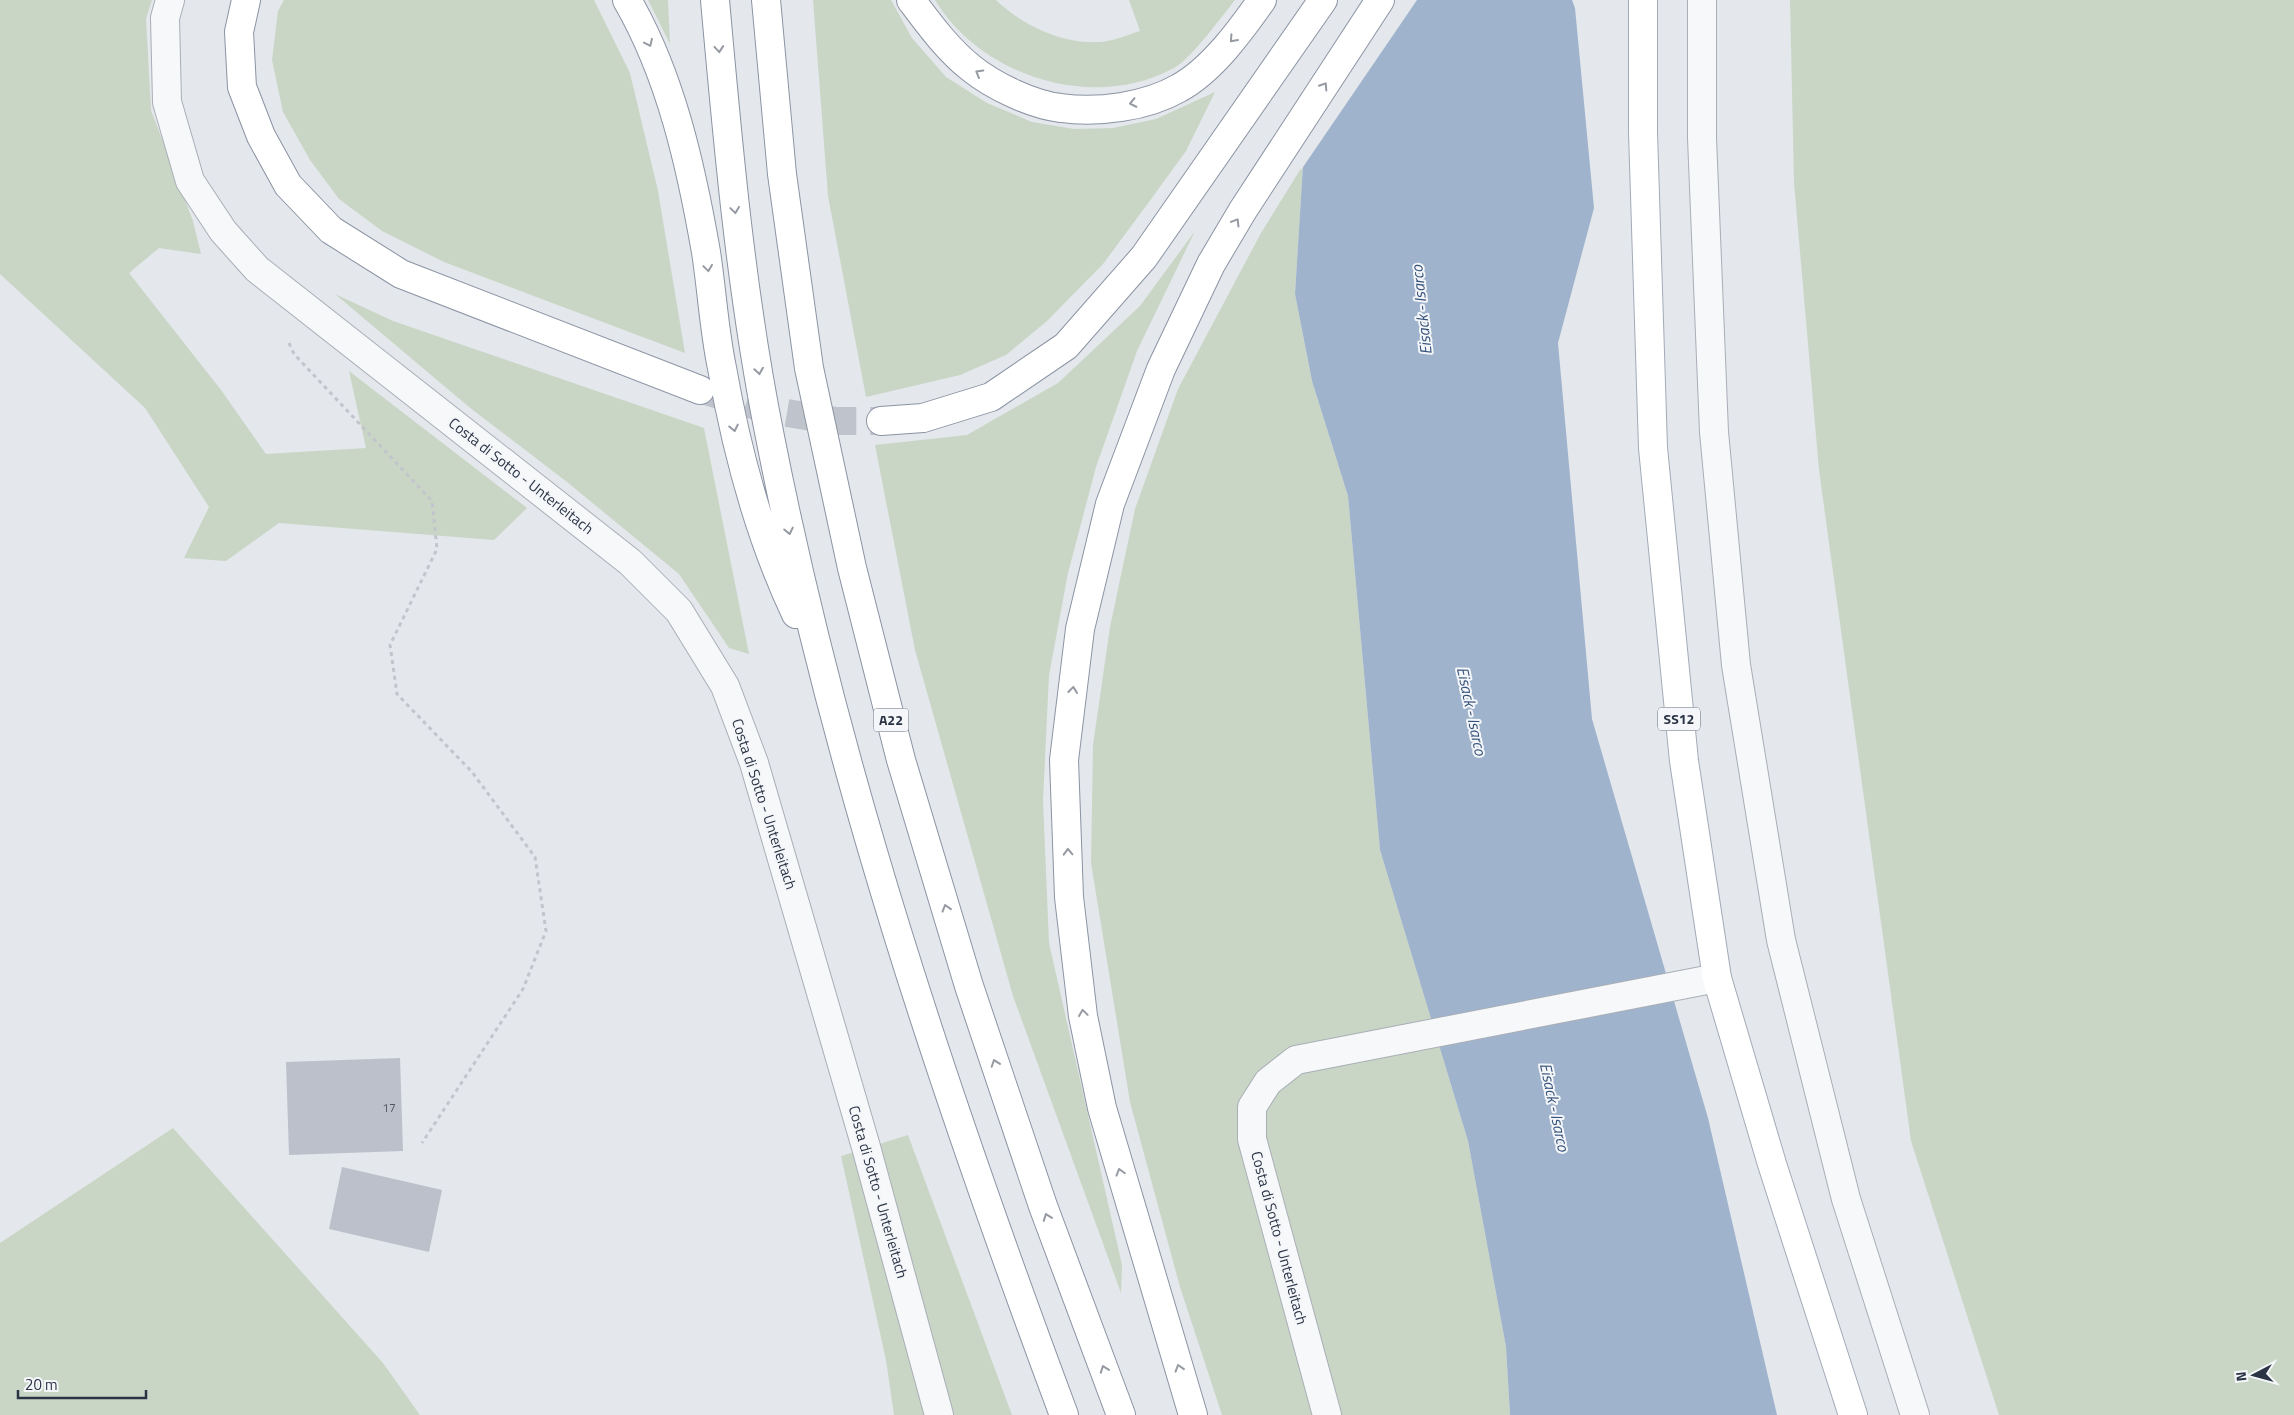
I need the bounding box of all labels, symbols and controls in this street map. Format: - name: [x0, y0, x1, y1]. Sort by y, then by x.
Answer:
- one-way arrow: [1230, 34, 1239, 43]
- one-way arrow: [643, 38, 653, 47]
- one-way arrow: [713, 45, 724, 53]
- one-way arrow: [976, 70, 985, 80]
- one-way arrow: [1318, 82, 1327, 91]
- one-way arrow: [1129, 97, 1138, 108]
- one-way arrow: [729, 207, 740, 215]
- one-way arrow: [1229, 218, 1239, 227]
- water label: Eisack - Isarco: [1404, 263, 1438, 356]
- one-way arrow: [702, 264, 713, 272]
- one-way arrow: [753, 367, 763, 375]
- street label: Costa di Sotto - Unterleitach: [444, 412, 599, 540]
- one-way arrow: [729, 423, 739, 432]
- one-way arrow: [784, 526, 794, 535]
- water label: Eisack - Isarco: [1451, 665, 1493, 759]
- one-way arrow: [1067, 685, 1078, 693]
- road number: A22: [874, 708, 908, 732]
- road number: SS12: [1658, 708, 1700, 731]
- street label: Costa di Sotto - Unterleitach: [726, 715, 803, 892]
- one-way arrow: [1062, 847, 1073, 855]
- one-way arrow: [942, 905, 952, 913]
- one-way arrow: [1079, 1009, 1089, 1018]
- one-way arrow: [991, 1059, 1001, 1068]
- water label: Eisack - Isarco: [1534, 1061, 1576, 1155]
- house number: 17: [382, 1098, 396, 1117]
- street label: Costa di Sotto - Unterleitach: [843, 1103, 914, 1281]
- street label: Costa di Sotto - Unterleitach: [1245, 1149, 1314, 1327]
- one-way arrow: [1115, 1167, 1126, 1176]
- one-way arrow: [1043, 1213, 1054, 1222]
- north arrow: [2229, 1350, 2279, 1400]
- one-way arrow: [1174, 1365, 1184, 1373]
- one-way arrow: [1100, 1366, 1110, 1374]
- scale bar: [18, 1368, 145, 1400]
- text: N: [2230, 1370, 2252, 1382]
- text: 20 m: [25, 1373, 58, 1396]

